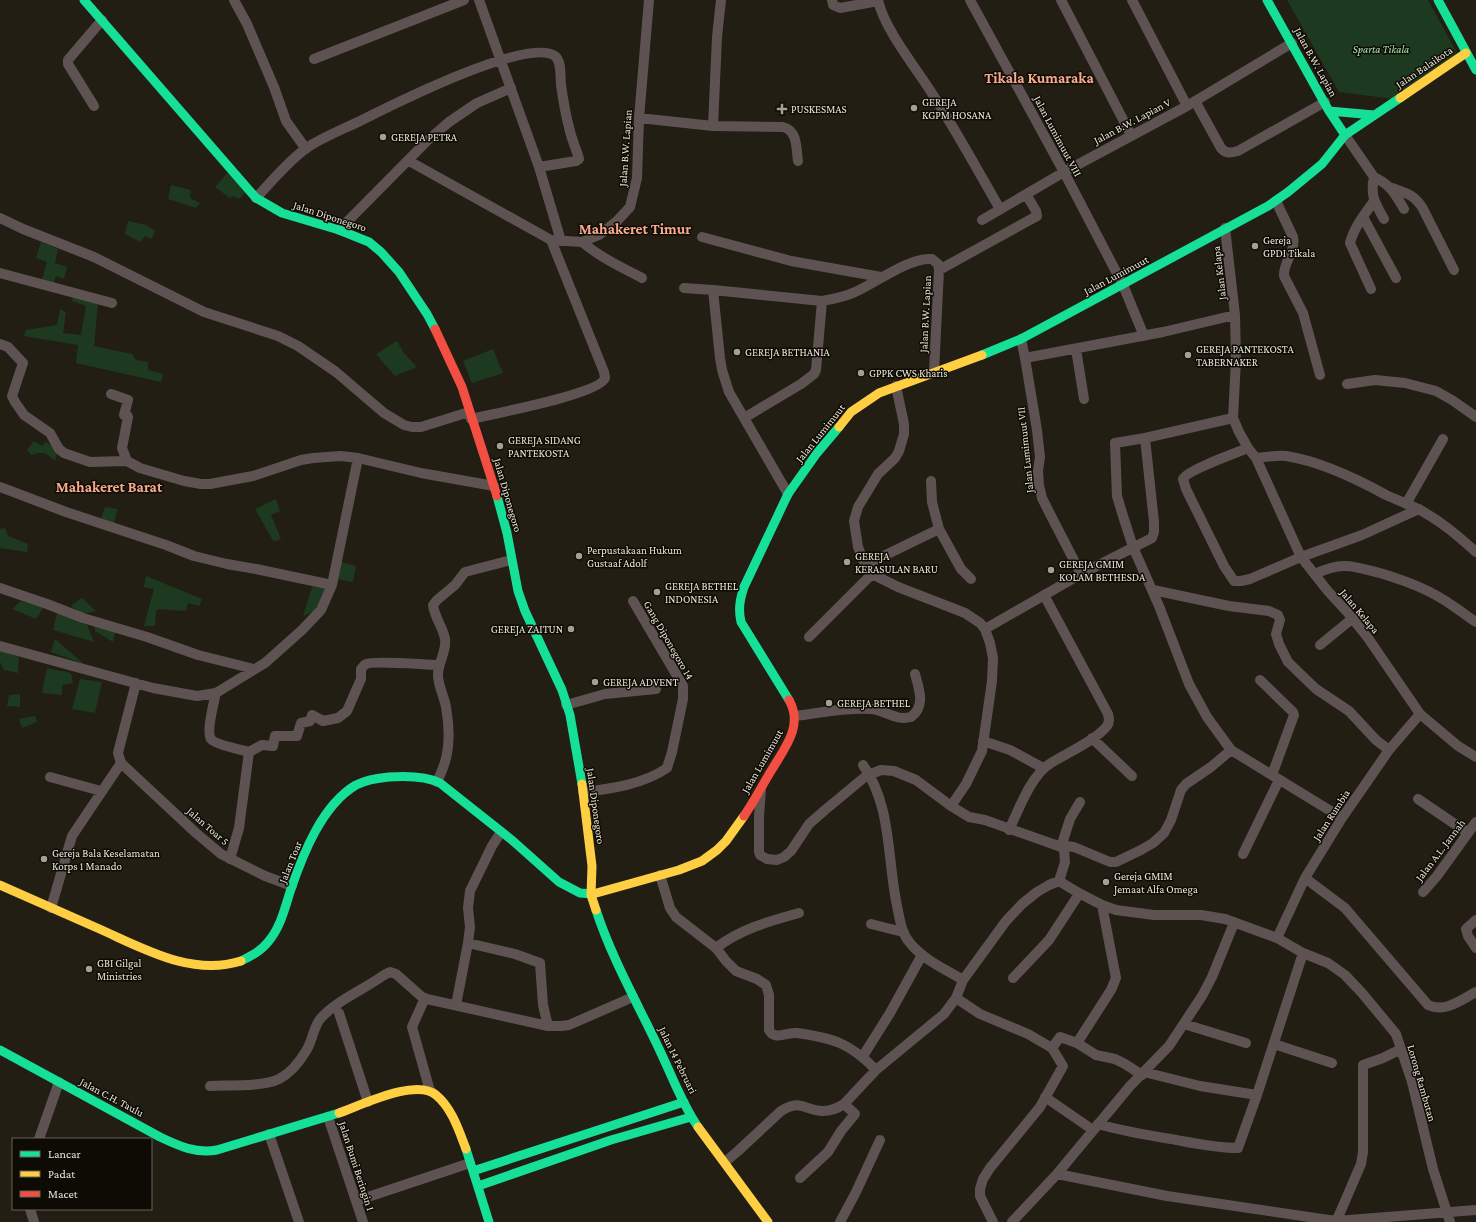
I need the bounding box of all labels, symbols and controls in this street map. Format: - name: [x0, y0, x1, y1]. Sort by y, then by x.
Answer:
- street label: Jalan B.W. Lapian: [1291, 24, 1340, 99]
- park label: Sparta Tikala: [1353, 43, 1409, 56]
- street label: Jalan Balaikota: [1393, 44, 1455, 92]
- district label: Tikala Kumaraka: [984, 70, 1094, 86]
- street label: Jalan Lumimuut VIII: [1030, 93, 1084, 179]
- street label: Jalan B.W. Lapian V: [1091, 95, 1174, 148]
- place label: GEREJA KGPM HOSANA: [922, 96, 992, 121]
- marker: PUSKESMAS: [776, 103, 788, 115]
- place label: PUSKESMAS: [791, 103, 847, 115]
- marker: GEREJA KGPM HOSANA: [909, 103, 919, 113]
- street label: Jalan B.W. Lapian: [616, 109, 635, 188]
- place label: GEREJA PETRA: [391, 131, 458, 144]
- marker: GEREJA PETRA: [378, 132, 388, 142]
- street label: Jalan Diponegoro: [291, 198, 369, 235]
- district label: Mahakeret Timur: [579, 221, 691, 237]
- place label: Gereja GPDI Tikala: [1263, 234, 1315, 259]
- marker: Gereja GPDI Tikala: [1250, 241, 1260, 251]
- street label: Jalan Kelapa: [1210, 245, 1229, 302]
- street label: Jalan Lumimuut: [1081, 253, 1151, 298]
- street label: Jalan B.W. Lapian: [917, 275, 934, 354]
- place label: GEREJA PANTEKOSTA TABERNAKER: [1196, 343, 1294, 368]
- place label: GEREJA BETHANIA: [745, 346, 831, 359]
- marker: GEREJA BETHANIA: [732, 347, 742, 357]
- marker: GEREJA PANTEKOSTA TABERNAKER: [1183, 350, 1193, 360]
- place label: GPPK CWS Kharis: [869, 367, 948, 379]
- marker: GPPK CWS Kharis: [856, 368, 866, 378]
- street label: Jalan Lumimuut: [792, 401, 848, 466]
- street label: Jalan Lumimuut VII: [1015, 406, 1037, 495]
- place label: GEREJA SIDANG PANTEKOSTA: [508, 434, 581, 459]
- marker: GEREJA SIDANG PANTEKOSTA: [495, 441, 505, 451]
- street label: Jalan Diponegoro: [490, 456, 524, 534]
- district label: Mahakeret Barat: [56, 479, 163, 495]
- place label: Perpustakaan Hukum Gustaaf Adolf: [587, 544, 682, 569]
- place label: GEREJA KERASULAN BARU: [855, 550, 938, 575]
- marker: Perpustakaan Hukum Gustaaf Adolf: [574, 551, 584, 561]
- marker: GEREJA KERASULAN BARU: [842, 557, 852, 567]
- place label: GEREJA GMIM KOLAM BETHESDA: [1059, 558, 1146, 583]
- marker: GEREJA GMIM KOLAM BETHESDA: [1046, 565, 1056, 575]
- place label: GEREJA BETHEL INDONESIA: [665, 580, 739, 605]
- street label: Jalan Kelapa: [1337, 586, 1382, 636]
- marker: GEREJA BETHEL INDONESIA: [652, 587, 662, 597]
- street label: Gang Diponegoro 14: [641, 599, 697, 682]
- place label: GEREJA ZAITUN: [491, 623, 563, 636]
- marker: GEREJA ZAITUN: [566, 624, 576, 634]
- place label: GEREJA ADVENT: [603, 676, 679, 689]
- marker: GEREJA ADVENT: [590, 677, 600, 687]
- place label: GEREJA BETHEL: [837, 697, 911, 710]
- marker: GEREJA BETHEL: [824, 698, 834, 708]
- street label: Jalan Lumimuut: [738, 727, 786, 796]
- street label: Jalan Diponegoro: [584, 766, 607, 845]
- street label: Jalan Rumbia: [1309, 787, 1353, 844]
- street label: Jalan Toar 5: [183, 804, 231, 848]
- street label: Jalan A.L. Jannah: [1412, 817, 1468, 885]
- street label: Jalan Toar: [276, 839, 305, 886]
- place label: Gereja Bala Keselamatan Korps 1 Manado: [52, 847, 160, 873]
- marker: Gereja Bala Keselamatan Korps 1 Manado: [39, 854, 49, 864]
- place label: Gereja GMIM Jemaat Alfa Omega: [1113, 870, 1198, 896]
- marker: Gereja GMIM Jemaat Alfa Omega: [1101, 877, 1111, 887]
- place label: GBI Gilgal Ministries: [97, 957, 142, 982]
- marker: GBI Gilgal Ministries: [84, 964, 94, 974]
- street label: Jalan 14 Pebruari: [655, 1024, 699, 1096]
- street label: Lorong Rambutan: [1404, 1043, 1439, 1123]
- street label: Jalan C.H. Taulu: [77, 1075, 146, 1120]
- street label: Jalan Bumi Beringin I: [336, 1119, 377, 1212]
- legend: [12, 1138, 152, 1210]
- text: Lancar: [48, 1147, 82, 1161]
- text: Padat: [48, 1167, 76, 1181]
- text: Macet: [48, 1187, 79, 1201]

